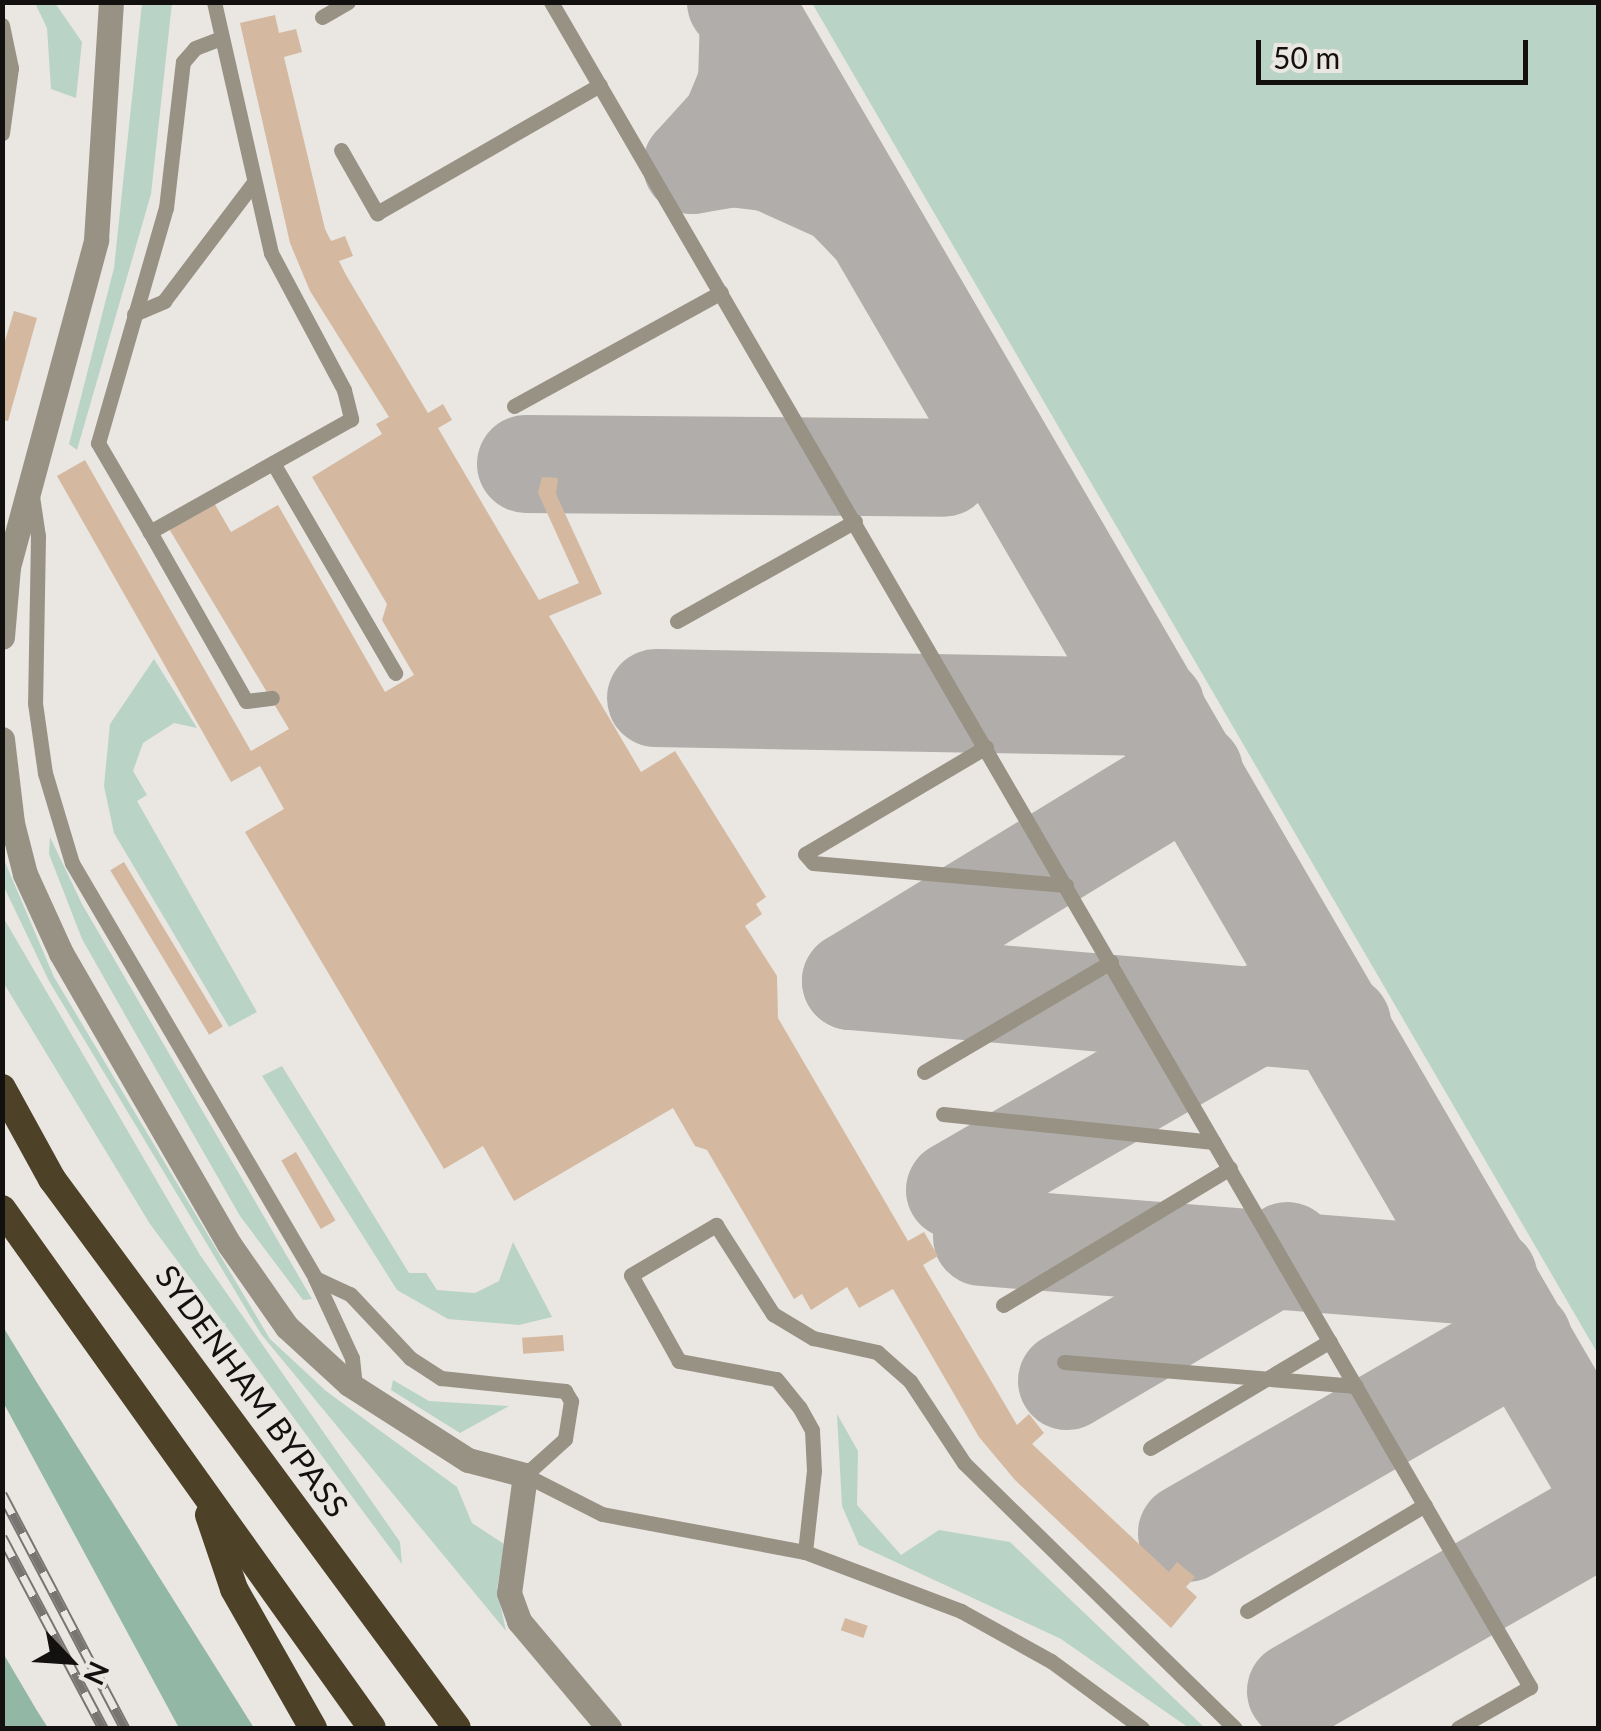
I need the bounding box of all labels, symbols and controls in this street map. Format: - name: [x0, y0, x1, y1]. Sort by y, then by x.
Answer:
- scale bar: [1261, 20, 1534, 82]
- text: 50 m: [1273, 39, 1340, 75]
- street label: SYDENHAM BYPASS: [148, 1258, 356, 1524]
- north arrow: [20, 1611, 120, 1711]
- text: N: [77, 1657, 117, 1691]

